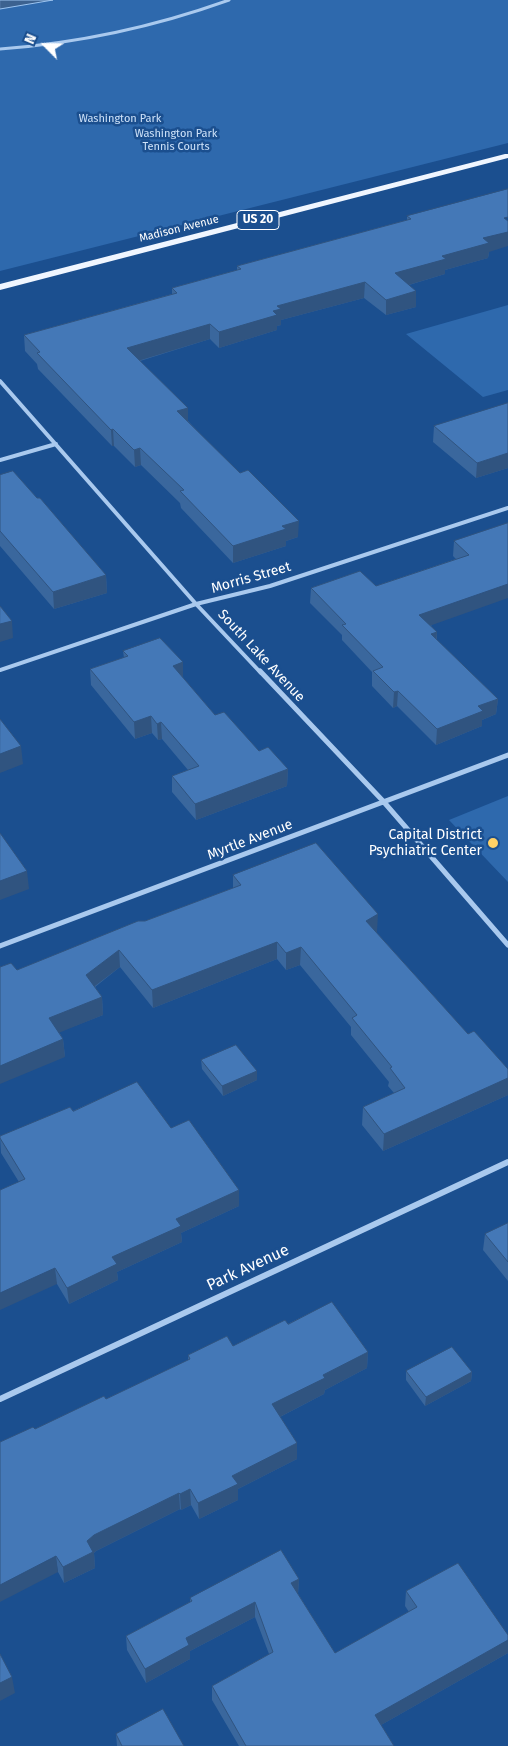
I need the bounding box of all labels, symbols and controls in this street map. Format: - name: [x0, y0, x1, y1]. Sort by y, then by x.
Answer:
- north arrow: [20, 20, 70, 70]
- text: N: [21, 31, 40, 47]
- park label: Washington Park: [79, 112, 161, 126]
- park label: Washington Park Tennis Courts: [135, 127, 217, 153]
- road number: US 20: [237, 210, 279, 230]
- street label: Madison Avenue: [138, 213, 220, 245]
- street label: Morris Street: [209, 559, 293, 597]
- street label: South Lake Avenue: [214, 606, 308, 706]
- street label: Myrtle Avenue: [205, 816, 295, 864]
- place label: Capital District Psychiatric Center: [369, 827, 482, 860]
- marker: Capital District Psychiatric Center: [486, 836, 500, 850]
- street label: Park Avenue: [204, 1241, 292, 1295]

